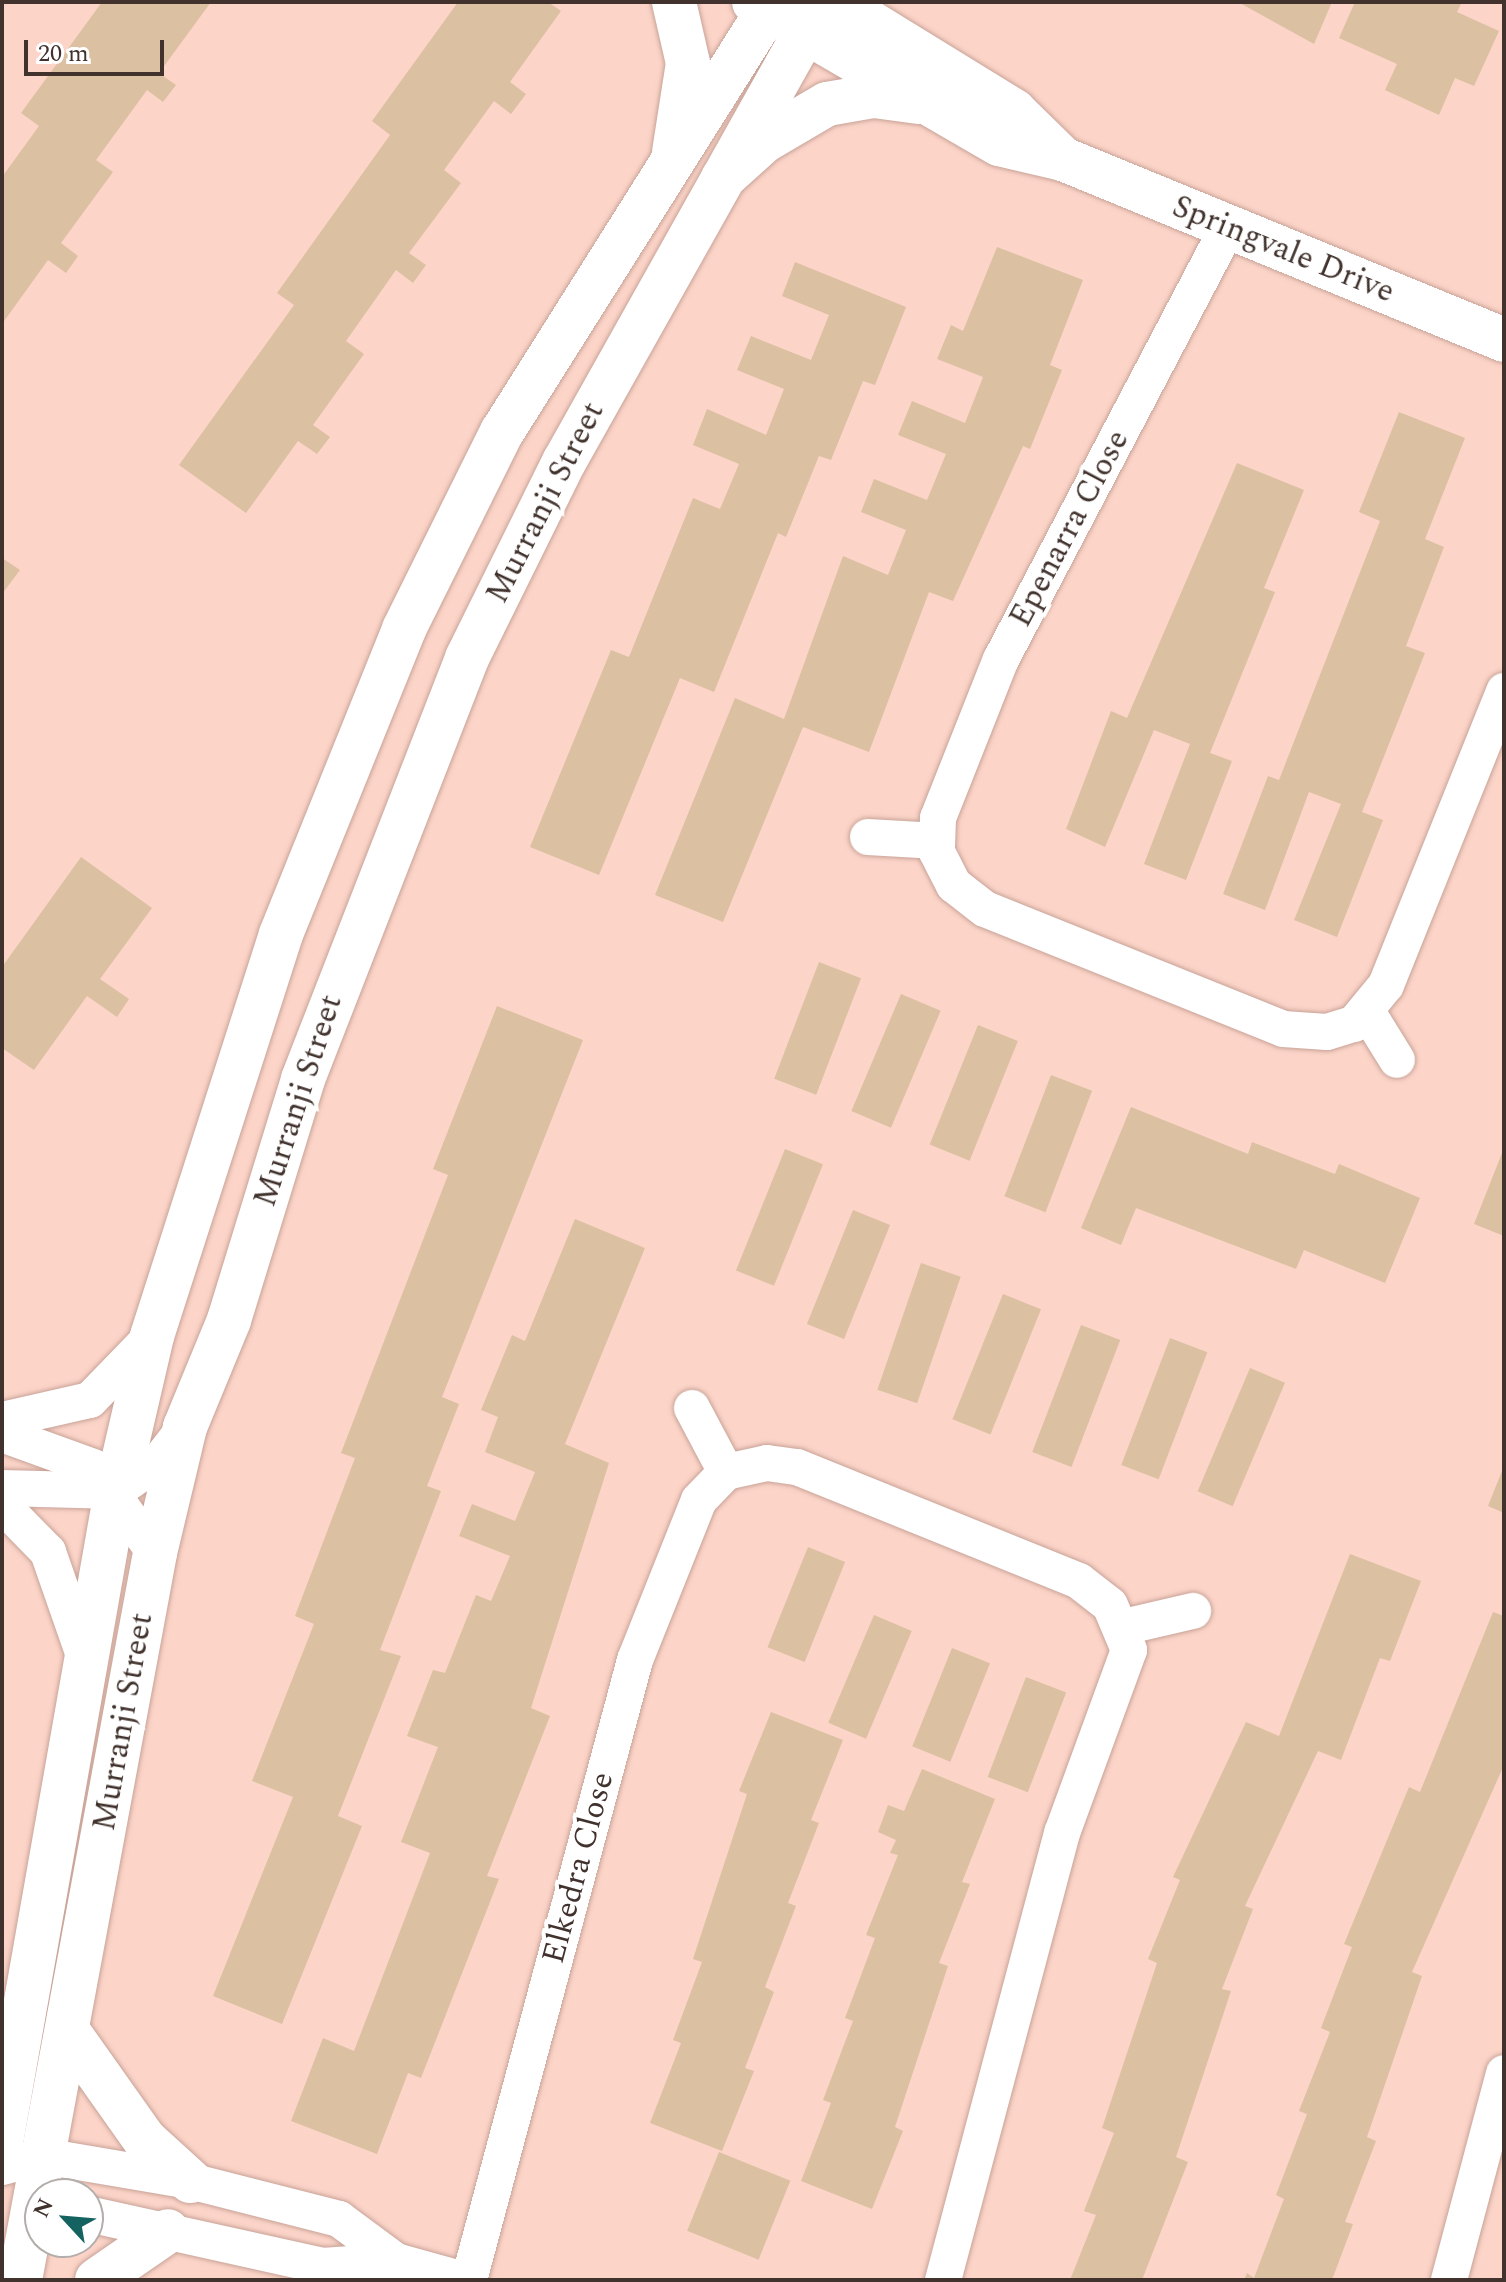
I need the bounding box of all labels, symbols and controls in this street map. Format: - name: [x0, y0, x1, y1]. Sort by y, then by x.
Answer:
- scale bar: [28, 24, 168, 74]
- text: 20 m: [38, 36, 89, 72]
- street label: Springvale Drive: [1166, 188, 1400, 312]
- street label: Murranji Street: [479, 396, 613, 610]
- street label: Epenarra Close: [1002, 424, 1138, 634]
- street label: Murranji Street: [247, 990, 351, 1212]
- street label: Murranji Street: [86, 1610, 162, 1834]
- street label: Elkedra Close: [535, 1768, 623, 1968]
- north arrow: [24, 2178, 104, 2258]
- text: N: [25, 2193, 63, 2223]

